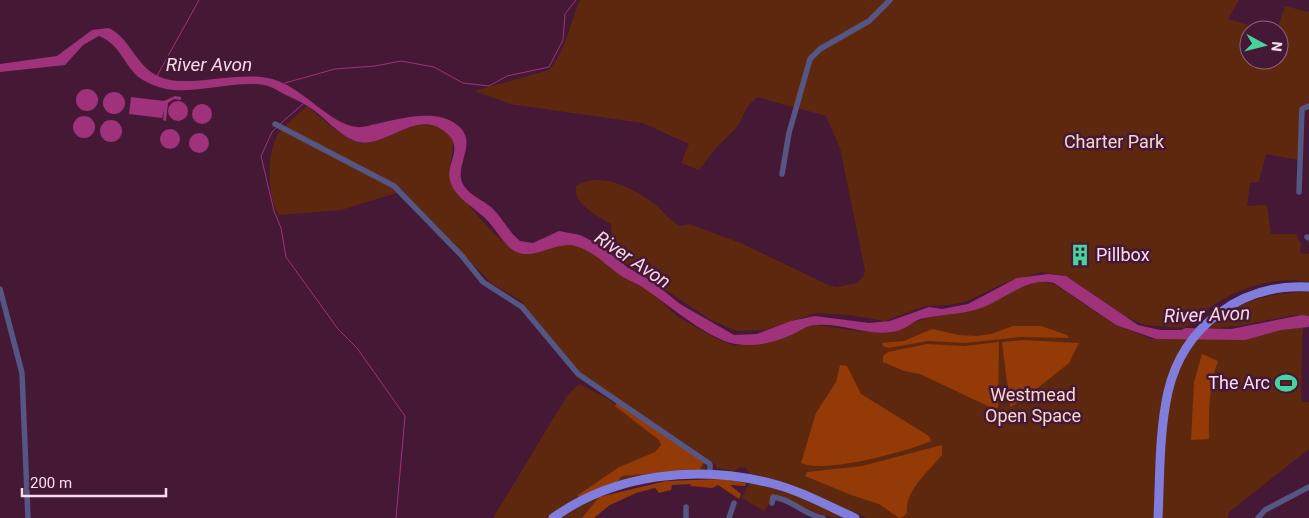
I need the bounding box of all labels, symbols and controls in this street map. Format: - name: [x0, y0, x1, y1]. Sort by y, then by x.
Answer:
- north arrow: [1239, 20, 1289, 70]
- text: N: [1268, 41, 1285, 52]
- water label: River Avon: [166, 53, 252, 76]
- park label: Charter Park: [1064, 131, 1165, 152]
- water label: River Avon: [590, 226, 675, 293]
- building icon: Pillbox: [1067, 242, 1093, 268]
- place label: Pillbox: [1096, 244, 1150, 265]
- water label: River Avon: [1163, 301, 1251, 327]
- sports icon: The Arc: [1273, 370, 1299, 396]
- place label: The Arc: [1208, 372, 1270, 393]
- park label: Westmead Open Space: [985, 384, 1081, 426]
- scale bar: [22, 466, 166, 498]
- text: 200 m: [30, 474, 72, 492]

